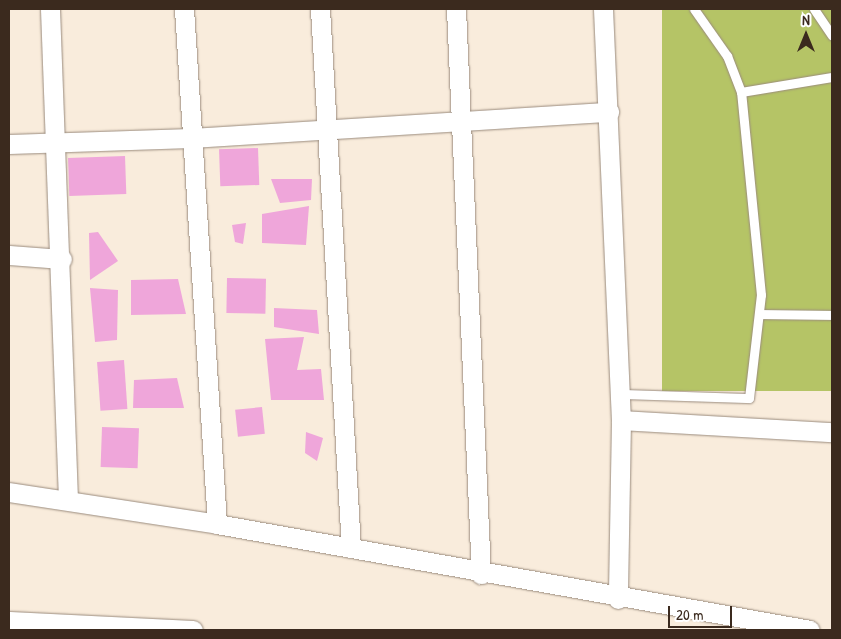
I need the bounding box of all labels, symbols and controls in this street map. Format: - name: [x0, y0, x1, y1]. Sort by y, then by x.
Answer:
- north arrow: [781, 10, 831, 60]
- text: N: [802, 10, 810, 29]
- scale bar: [671, 596, 735, 628]
- text: 20 m: [676, 604, 703, 625]

